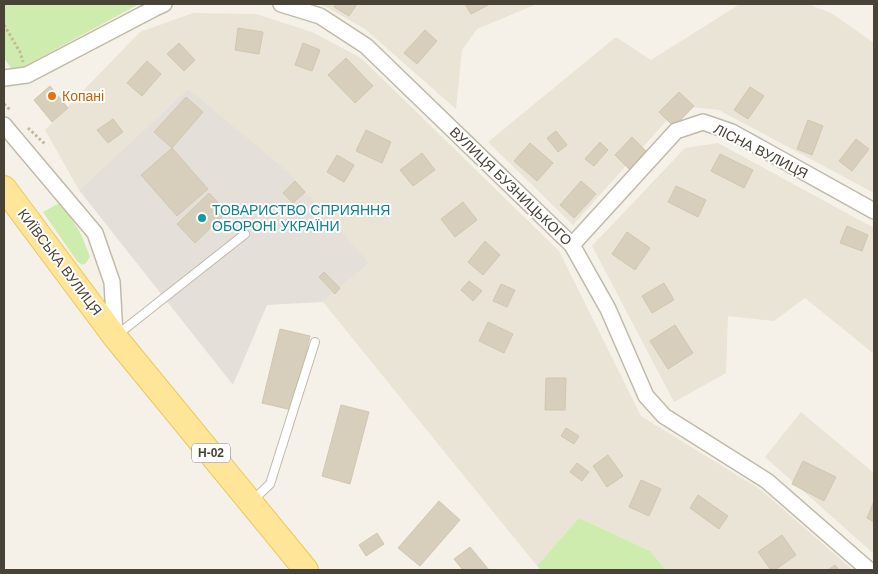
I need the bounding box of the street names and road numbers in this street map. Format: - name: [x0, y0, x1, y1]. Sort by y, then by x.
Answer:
- street label: ЛІСНА ВУЛИЦЯ: [711, 120, 811, 182]
- street label: ВУЛИЦЯ БУЗНИЦЬКОГО: [447, 124, 575, 248]
- street label: КИЇВСЬКА ВУЛИЦЯ: [15, 206, 105, 318]
- road number: Н-02: [192, 443, 230, 462]

